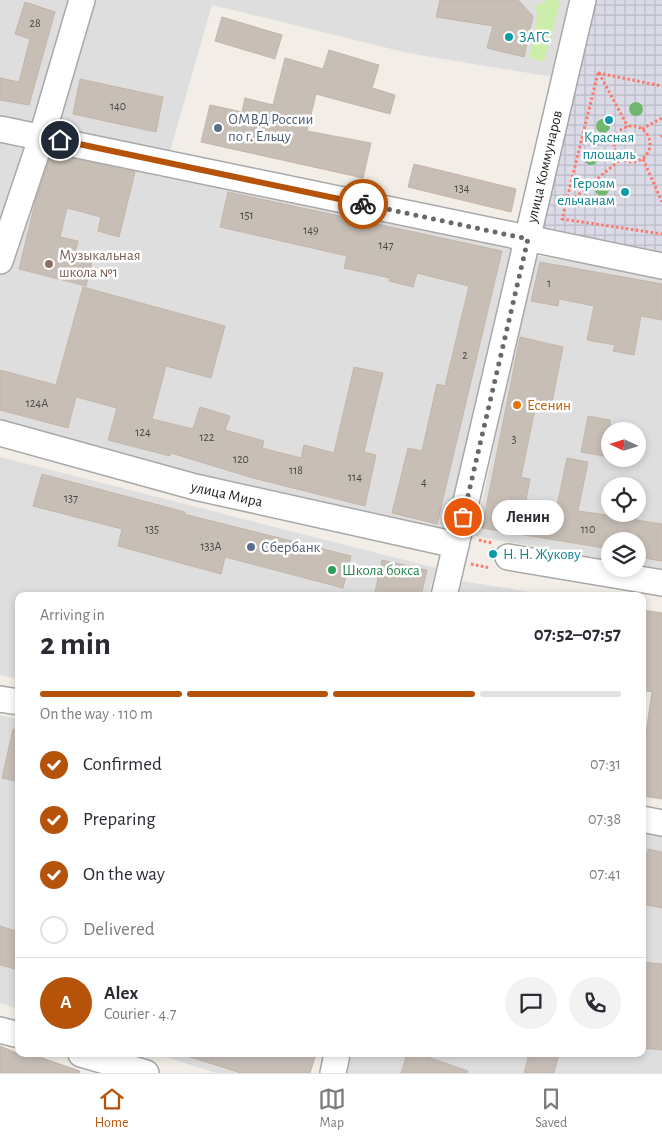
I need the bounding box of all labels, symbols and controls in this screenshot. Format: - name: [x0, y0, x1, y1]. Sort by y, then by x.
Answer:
- house number: 28: [29, 17, 41, 29]
- place label: ЗАГС: [519, 30, 550, 45]
- marker: ЗАГС: [503, 31, 515, 43]
- house number: 140: [110, 100, 126, 112]
- street label: улица Коммунаров: [524, 109, 565, 225]
- place label: ОМВД России по г. Ельцу: [228, 112, 314, 144]
- marker: Красная площаль: [603, 114, 615, 126]
- pin: [39, 119, 81, 161]
- marker: ОМВД России по г. Ельцу: [212, 122, 224, 134]
- icon: home: [46, 126, 74, 154]
- place label: Красная площаль: [582, 130, 636, 162]
- place label: Героям ельчанам: [557, 176, 615, 208]
- courier: [338, 179, 388, 229]
- house number: 134: [455, 182, 470, 194]
- marker: Героям ельчанам: [619, 186, 631, 198]
- icon: bike: [349, 190, 377, 218]
- house number: 151: [240, 209, 254, 221]
- house number: 149: [303, 224, 319, 236]
- house number: 147: [379, 239, 393, 251]
- place label: Музыкальная школа №1: [59, 248, 141, 280]
- marker: Музыкальная школа №1: [43, 258, 55, 270]
- house number: 1: [547, 277, 551, 289]
- house number: 2: [462, 349, 468, 361]
- house number: 124А: [26, 397, 48, 409]
- place label: Есенин: [527, 398, 571, 413]
- marker: Есенин: [511, 399, 523, 411]
- north arrow: [601, 422, 646, 468]
- map controls: [601, 422, 646, 577]
- house number: 124: [135, 426, 151, 438]
- house number: 122: [199, 431, 215, 443]
- house number: 3: [512, 433, 517, 445]
- house number: 120: [233, 453, 249, 465]
- house number: 118: [289, 464, 303, 476]
- house number: 114: [348, 471, 362, 483]
- house number: 4: [421, 476, 427, 488]
- button: locate: [601, 477, 646, 522]
- street label: улица Мира: [188, 479, 264, 509]
- house number: 137: [64, 492, 78, 504]
- pin: [442, 496, 484, 538]
- callout: Ленин: [493, 500, 566, 534]
- icon: bag: [449, 503, 477, 531]
- text: Ленин: [506, 509, 550, 525]
- house number: 135: [145, 523, 159, 535]
- house number: 110: [581, 523, 595, 535]
- button: layers: [601, 532, 646, 577]
- house number: 133А: [200, 540, 222, 552]
- place label: Сбербанк: [261, 540, 321, 555]
- marker: Сбербанк: [245, 541, 257, 553]
- place label: Н. Н. Жукову: [503, 547, 581, 562]
- marker: Н. Н. Жукову: [487, 548, 499, 560]
- place label: Школа бокса: [342, 563, 420, 578]
- marker: Школа бокса: [326, 564, 338, 576]
- text: Arriving in: [40, 607, 105, 623]
- text: 07:52–07:57: [534, 625, 621, 644]
- text: 2 min: [40, 628, 111, 660]
- text: On the way · 110 m: [40, 706, 153, 722]
- icon: check: [40, 751, 68, 779]
- text: Confirmed: [83, 755, 162, 774]
- text: 07:31: [590, 756, 621, 772]
- icon: check: [40, 806, 68, 834]
- text: Preparing: [83, 810, 156, 829]
- text: 07:38: [588, 811, 621, 827]
- icon: check: [40, 861, 68, 889]
- text: On the way: [83, 865, 165, 884]
- text: 07:41: [589, 866, 621, 882]
- text: Delivered: [83, 920, 155, 939]
- button: chat: [505, 977, 557, 1029]
- button: phone: [569, 977, 621, 1029]
- text: Alex: [104, 984, 138, 1003]
- text: A: [60, 993, 72, 1012]
- text: Courier · 4.7: [104, 1006, 176, 1022]
- tab: Home: [95, 1085, 128, 1132]
- tab: Map: [318, 1085, 346, 1132]
- tab: Saved: [535, 1085, 567, 1132]

